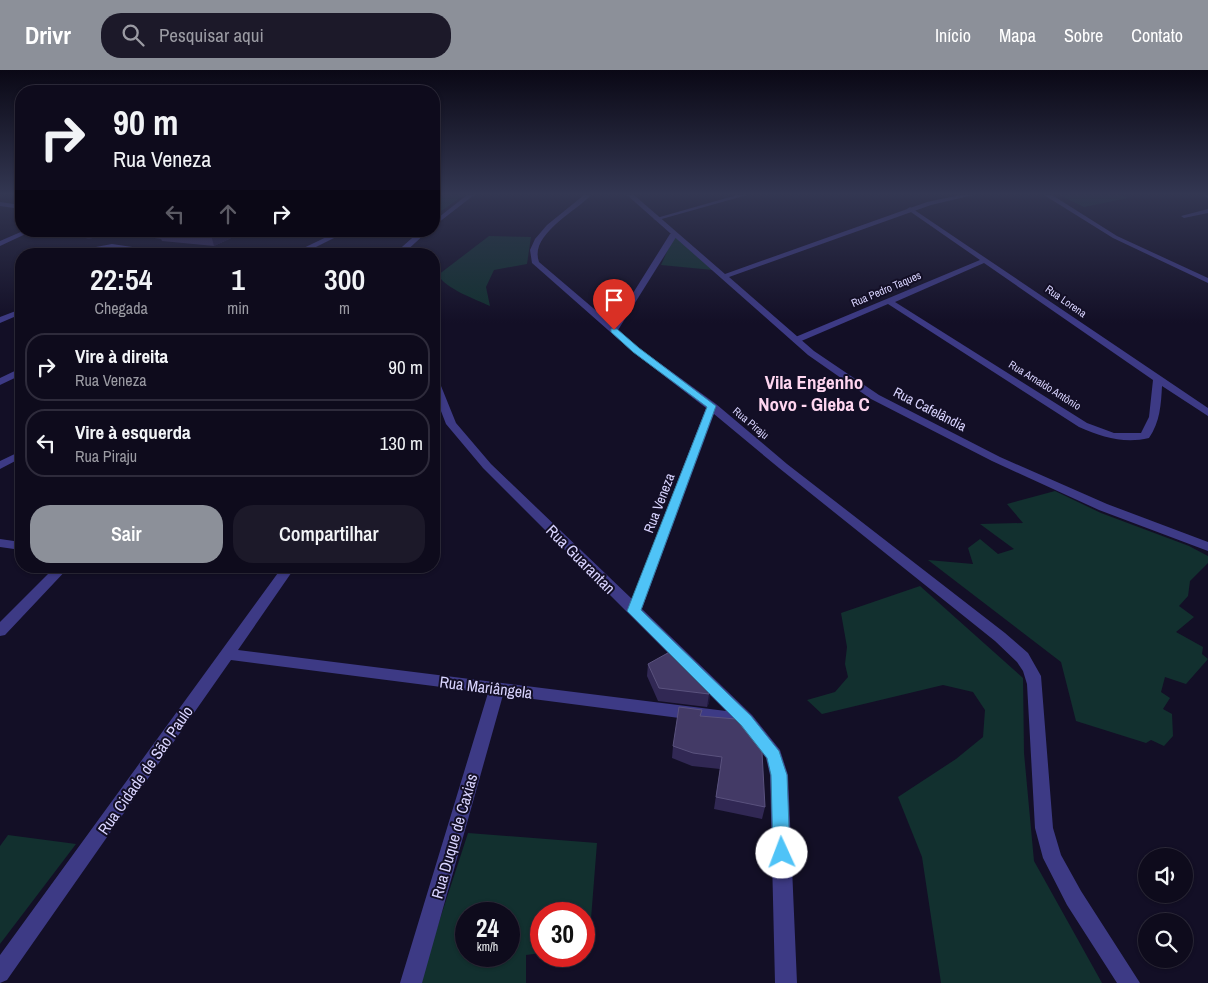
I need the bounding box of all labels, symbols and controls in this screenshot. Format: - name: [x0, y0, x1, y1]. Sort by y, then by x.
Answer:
- search box: [101, 13, 451, 58]
- text: Drivr: [25, 19, 71, 51]
- icon: search: [119, 21, 147, 49]
- text: Pesquisar aqui: [159, 22, 264, 48]
- text: Início: [935, 23, 971, 48]
- text: Mapa: [999, 23, 1036, 48]
- text: Sobre: [1064, 23, 1103, 48]
- text: Contato: [1131, 23, 1183, 48]
- text: 90 m: [113, 99, 178, 146]
- icon: right: [30, 105, 95, 170]
- text: Rua Veneza: [113, 144, 211, 174]
- icon: left: [161, 200, 189, 228]
- icon: ahead: [214, 200, 242, 228]
- icon: right: [267, 200, 295, 228]
- text: 22:54: [90, 259, 152, 299]
- text: 1: [231, 259, 245, 299]
- text: 300: [324, 259, 365, 299]
- street label: Rua Pedro Taques: [849, 268, 924, 310]
- pin: [593, 279, 635, 330]
- street label: Rua Lorena: [1043, 282, 1089, 320]
- icon: arrive: [600, 286, 628, 314]
- text: Chegada: [95, 297, 148, 319]
- text: min: [227, 297, 249, 319]
- text: m: [339, 297, 350, 319]
- text: Vire à direita: [75, 343, 168, 369]
- icon: right: [32, 353, 60, 381]
- text: 90 m: [388, 354, 423, 380]
- street label: Rua Arnaldo Antônio: [1006, 357, 1084, 413]
- text: Rua Veneza: [75, 369, 147, 391]
- district label: Vila Engenho Novo - Gleba C: [758, 369, 870, 417]
- street label: Rua Cafelândia: [890, 383, 970, 435]
- street label: Rua Piraju: [730, 404, 772, 442]
- text: Vire à esquerda: [75, 419, 191, 445]
- icon: left: [32, 429, 60, 457]
- text: 130 m: [380, 430, 423, 456]
- text: Rua Piraju: [75, 445, 137, 467]
- street label: Rua Veneza: [639, 470, 679, 535]
- button: Sair: [30, 505, 223, 563]
- button: Compartilhar: [233, 505, 425, 563]
- street label: Rua Guarantan: [542, 520, 620, 598]
- street label: Rua Mariângela: [438, 670, 534, 704]
- street label: Rua Cidade de São Paulo: [92, 701, 198, 839]
- street label: Rua Duque de Caxias: [426, 771, 482, 901]
- position arrow: [755, 826, 807, 878]
- map controls: [1138, 848, 1193, 968]
- button: sound: [1138, 848, 1193, 903]
- speed limit sign: 30: [530, 902, 595, 967]
- text: 24: [476, 911, 499, 945]
- button: search: [1138, 913, 1193, 968]
- text: km/h: [477, 939, 498, 955]

